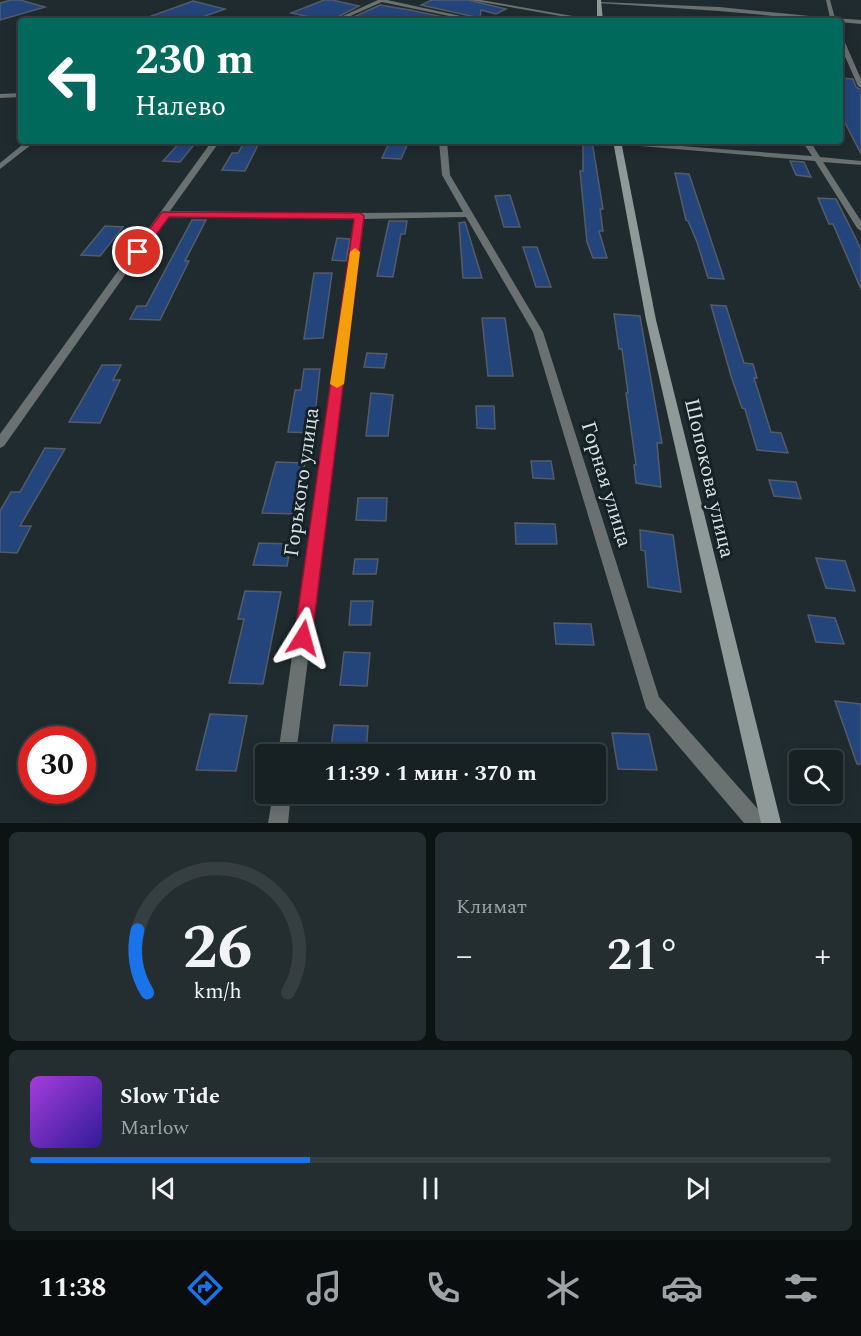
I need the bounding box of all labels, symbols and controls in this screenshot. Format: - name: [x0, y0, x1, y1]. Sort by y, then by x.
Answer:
- text: 230 m: [135, 29, 254, 92]
- icon: left: [36, 42, 114, 120]
- text: Налево: [135, 86, 226, 128]
- pin: [112, 226, 163, 277]
- icon: arrive: [121, 235, 154, 268]
- street label: Шопокова улица: [675, 395, 743, 562]
- street label: Горького улица: [276, 405, 328, 559]
- street label: Горная улица: [572, 417, 641, 552]
- position arrow: [271, 606, 335, 670]
- speed limit sign: 30: [18, 726, 96, 804]
- map controls: [789, 750, 843, 804]
- button: search: [789, 750, 843, 804]
- text: 11:39 · 1 мин · 370 m: [324, 757, 537, 790]
- text: Климат: [456, 892, 527, 922]
- text: 26: [182, 901, 253, 996]
- text: 21°: [607, 921, 680, 990]
- text: −: [456, 931, 473, 981]
- text: +: [815, 931, 831, 981]
- text: km/h: [193, 976, 242, 1009]
- text: Slow Tide: [120, 1080, 220, 1113]
- text: Marlow: [120, 1113, 189, 1143]
- icon: previous: [147, 1172, 180, 1205]
- icon: pause: [414, 1172, 447, 1205]
- icon: next: [681, 1172, 714, 1205]
- text: 11:38: [39, 1267, 106, 1309]
- icon: directions: [184, 1267, 226, 1309]
- icon: music: [303, 1267, 345, 1309]
- icon: phone: [422, 1267, 464, 1309]
- icon: climate: [542, 1267, 584, 1309]
- icon: car: [661, 1267, 703, 1309]
- icon: filters: [780, 1267, 822, 1309]

